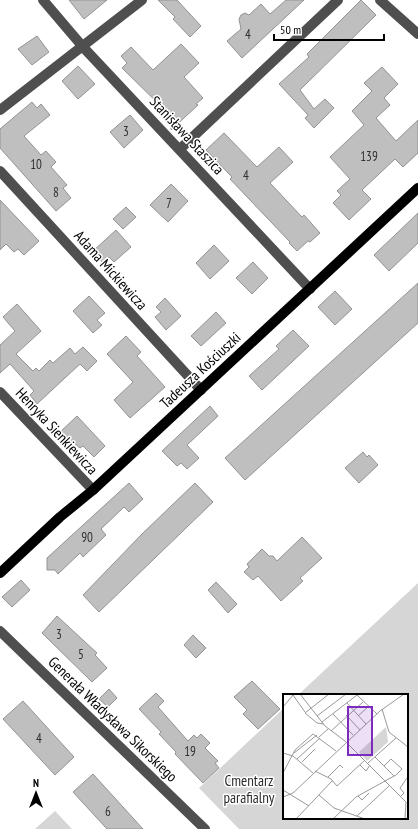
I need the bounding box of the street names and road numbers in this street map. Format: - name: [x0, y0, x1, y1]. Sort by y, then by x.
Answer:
- street label: Stanisława Staszica: [146, 92, 228, 178]
- street label: Adama Mickiewicza: [70, 226, 152, 314]
- street label: Tadeusza Kościuszki: [156, 328, 244, 412]
- street label: Henryka Sienkiewicza: [12, 384, 102, 478]
- street label: Generała Władysława Sikorskiego: [44, 652, 182, 786]

